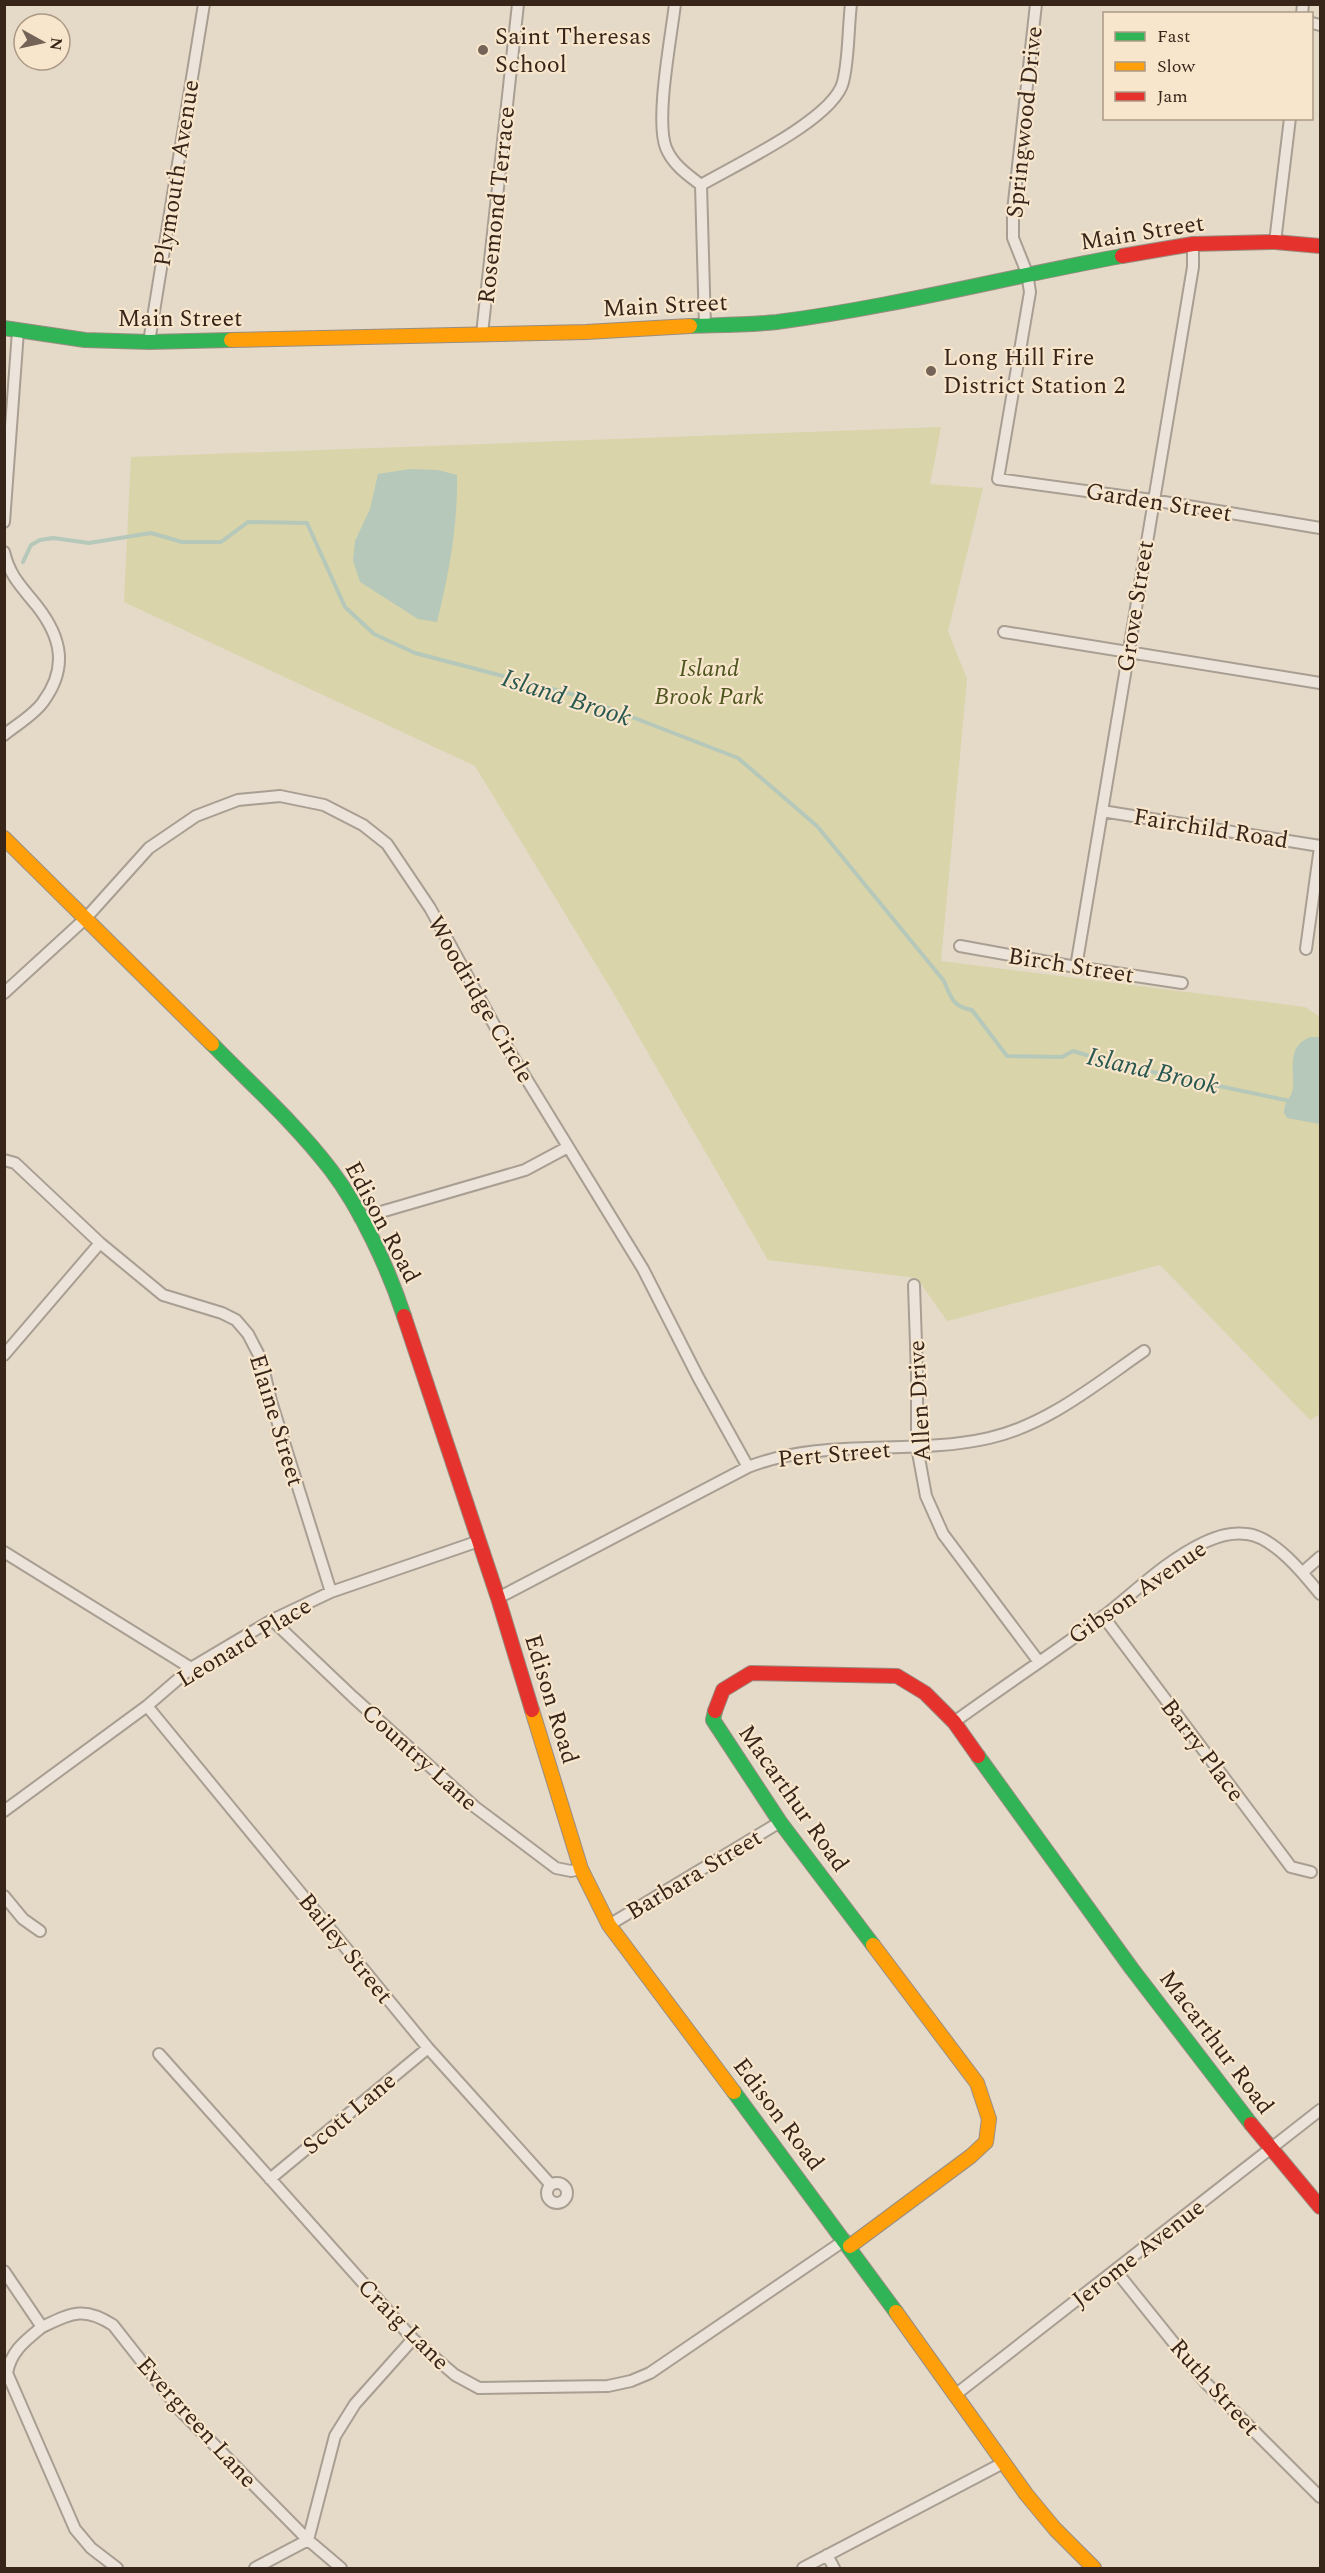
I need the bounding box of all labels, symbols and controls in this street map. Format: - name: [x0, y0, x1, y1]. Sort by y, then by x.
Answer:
- north arrow: [12, 12, 72, 72]
- legend: [1103, 12, 1313, 120]
- place label: Saint Theresas School: [495, 19, 651, 83]
- text: Fast: [1157, 23, 1190, 50]
- street label: Springwood Drive: [997, 24, 1053, 220]
- text: N: [43, 36, 69, 52]
- marker: Saint Theresas School: [476, 43, 490, 57]
- text: Slow: [1157, 53, 1196, 80]
- street label: Plymouth Avenue: [144, 77, 210, 269]
- text: Jam: [1157, 83, 1188, 110]
- street label: Rosemond Terrace: [469, 105, 525, 306]
- street label: Main Street: [1078, 205, 1207, 261]
- street label: Main Street: [602, 285, 729, 327]
- street label: Main Street: [117, 301, 243, 337]
- place label: Long Hill Fire District Station 2: [943, 340, 1125, 404]
- marker: Long Hill Fire District Station 2: [924, 364, 938, 378]
- street label: Garden Street: [1083, 474, 1235, 532]
- street label: Grove Street: [1108, 538, 1164, 675]
- park label: Island Brook Park: [654, 651, 764, 715]
- water label: Island Brook: [497, 658, 637, 738]
- street label: Fairchild Road: [1131, 799, 1291, 859]
- street label: Woodridge Circle: [417, 909, 543, 1090]
- street label: Birch Street: [1005, 938, 1137, 994]
- water label: Island Brook: [1083, 1036, 1223, 1106]
- street label: Edison Road: [335, 1155, 429, 1290]
- street label: Allen Drive: [899, 1339, 941, 1463]
- street label: Elaine Street: [239, 1350, 313, 1491]
- street label: Pert Street: [776, 1432, 892, 1478]
- street label: Gibson Avenue: [1061, 1532, 1214, 1654]
- street label: Leonard Place: [170, 1588, 319, 1697]
- street label: Edison Road: [514, 1630, 588, 1769]
- street label: Barry Place: [1151, 1691, 1253, 1810]
- street label: Country Lane: [353, 1695, 486, 1820]
- street label: Macarthur Road: [729, 1717, 858, 1880]
- street label: Barbara Street: [620, 1820, 769, 1930]
- street label: Bailey Street: [289, 1885, 401, 2012]
- street label: Macarthur Road: [1150, 1963, 1283, 2123]
- street label: Edison Road: [724, 2050, 833, 2179]
- street label: Scott Lane: [295, 2064, 405, 2164]
- street label: Jerome Avenue: [1064, 2190, 1213, 2317]
- street label: Craig Lane: [349, 2270, 458, 2379]
- street label: Ruth Street: [1160, 2331, 1268, 2445]
- street label: Evergreen Lane: [127, 2349, 265, 2497]

